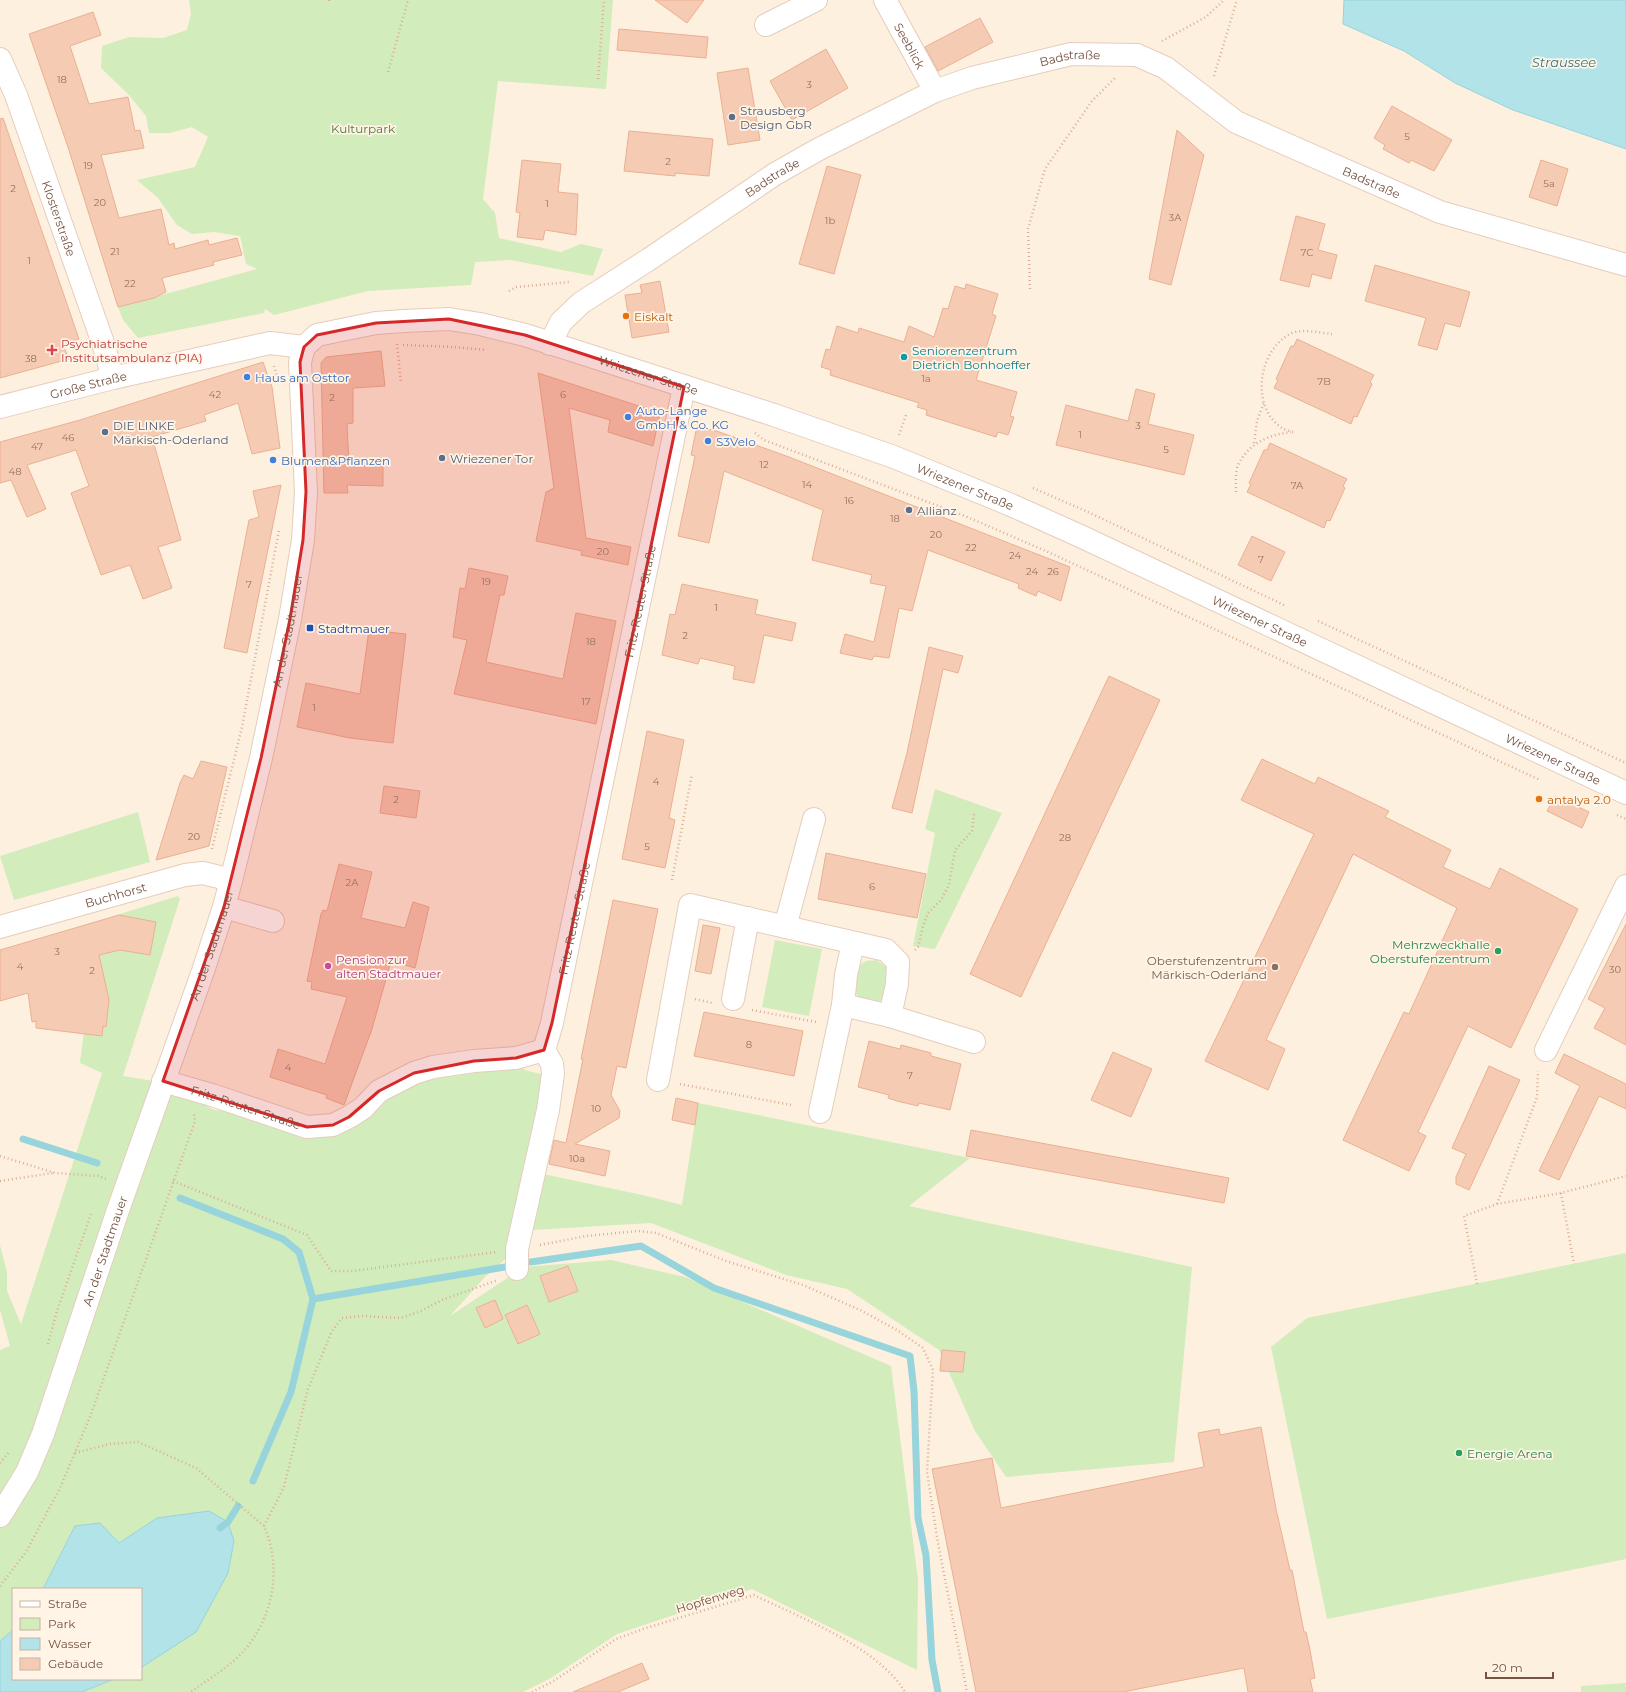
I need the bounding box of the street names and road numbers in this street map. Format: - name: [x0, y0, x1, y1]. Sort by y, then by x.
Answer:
- street label: Seeblick: [891, 20, 929, 72]
- street label: Badstraße: [1038, 46, 1100, 69]
- street label: Badstraße: [742, 154, 802, 200]
- street label: Badstraße: [1340, 163, 1403, 201]
- street label: Klosterstraße: [39, 178, 79, 258]
- street label: Wriezener Straße: [597, 352, 700, 398]
- street label: Große Straße: [48, 368, 128, 401]
- street label: Wriezener Straße: [915, 460, 1016, 513]
- street label: Fritz-Reuter-Straße: [621, 543, 659, 659]
- street label: An der Stadtmauer: [269, 572, 305, 688]
- street label: Wriezener Straße: [1210, 592, 1310, 650]
- street label: Wriezener Straße: [1503, 730, 1603, 788]
- street label: Fritz-Reuter-Straße: [555, 861, 593, 976]
- street label: Buchhorst: [83, 879, 148, 910]
- street label: An der Stadtmauer: [186, 888, 236, 1002]
- street label: Fritz-Reuter-Straße: [189, 1082, 303, 1132]
- street label: An der Stadtmauer: [79, 1194, 130, 1308]
- street label: Hopfenweg: [674, 1582, 746, 1616]

